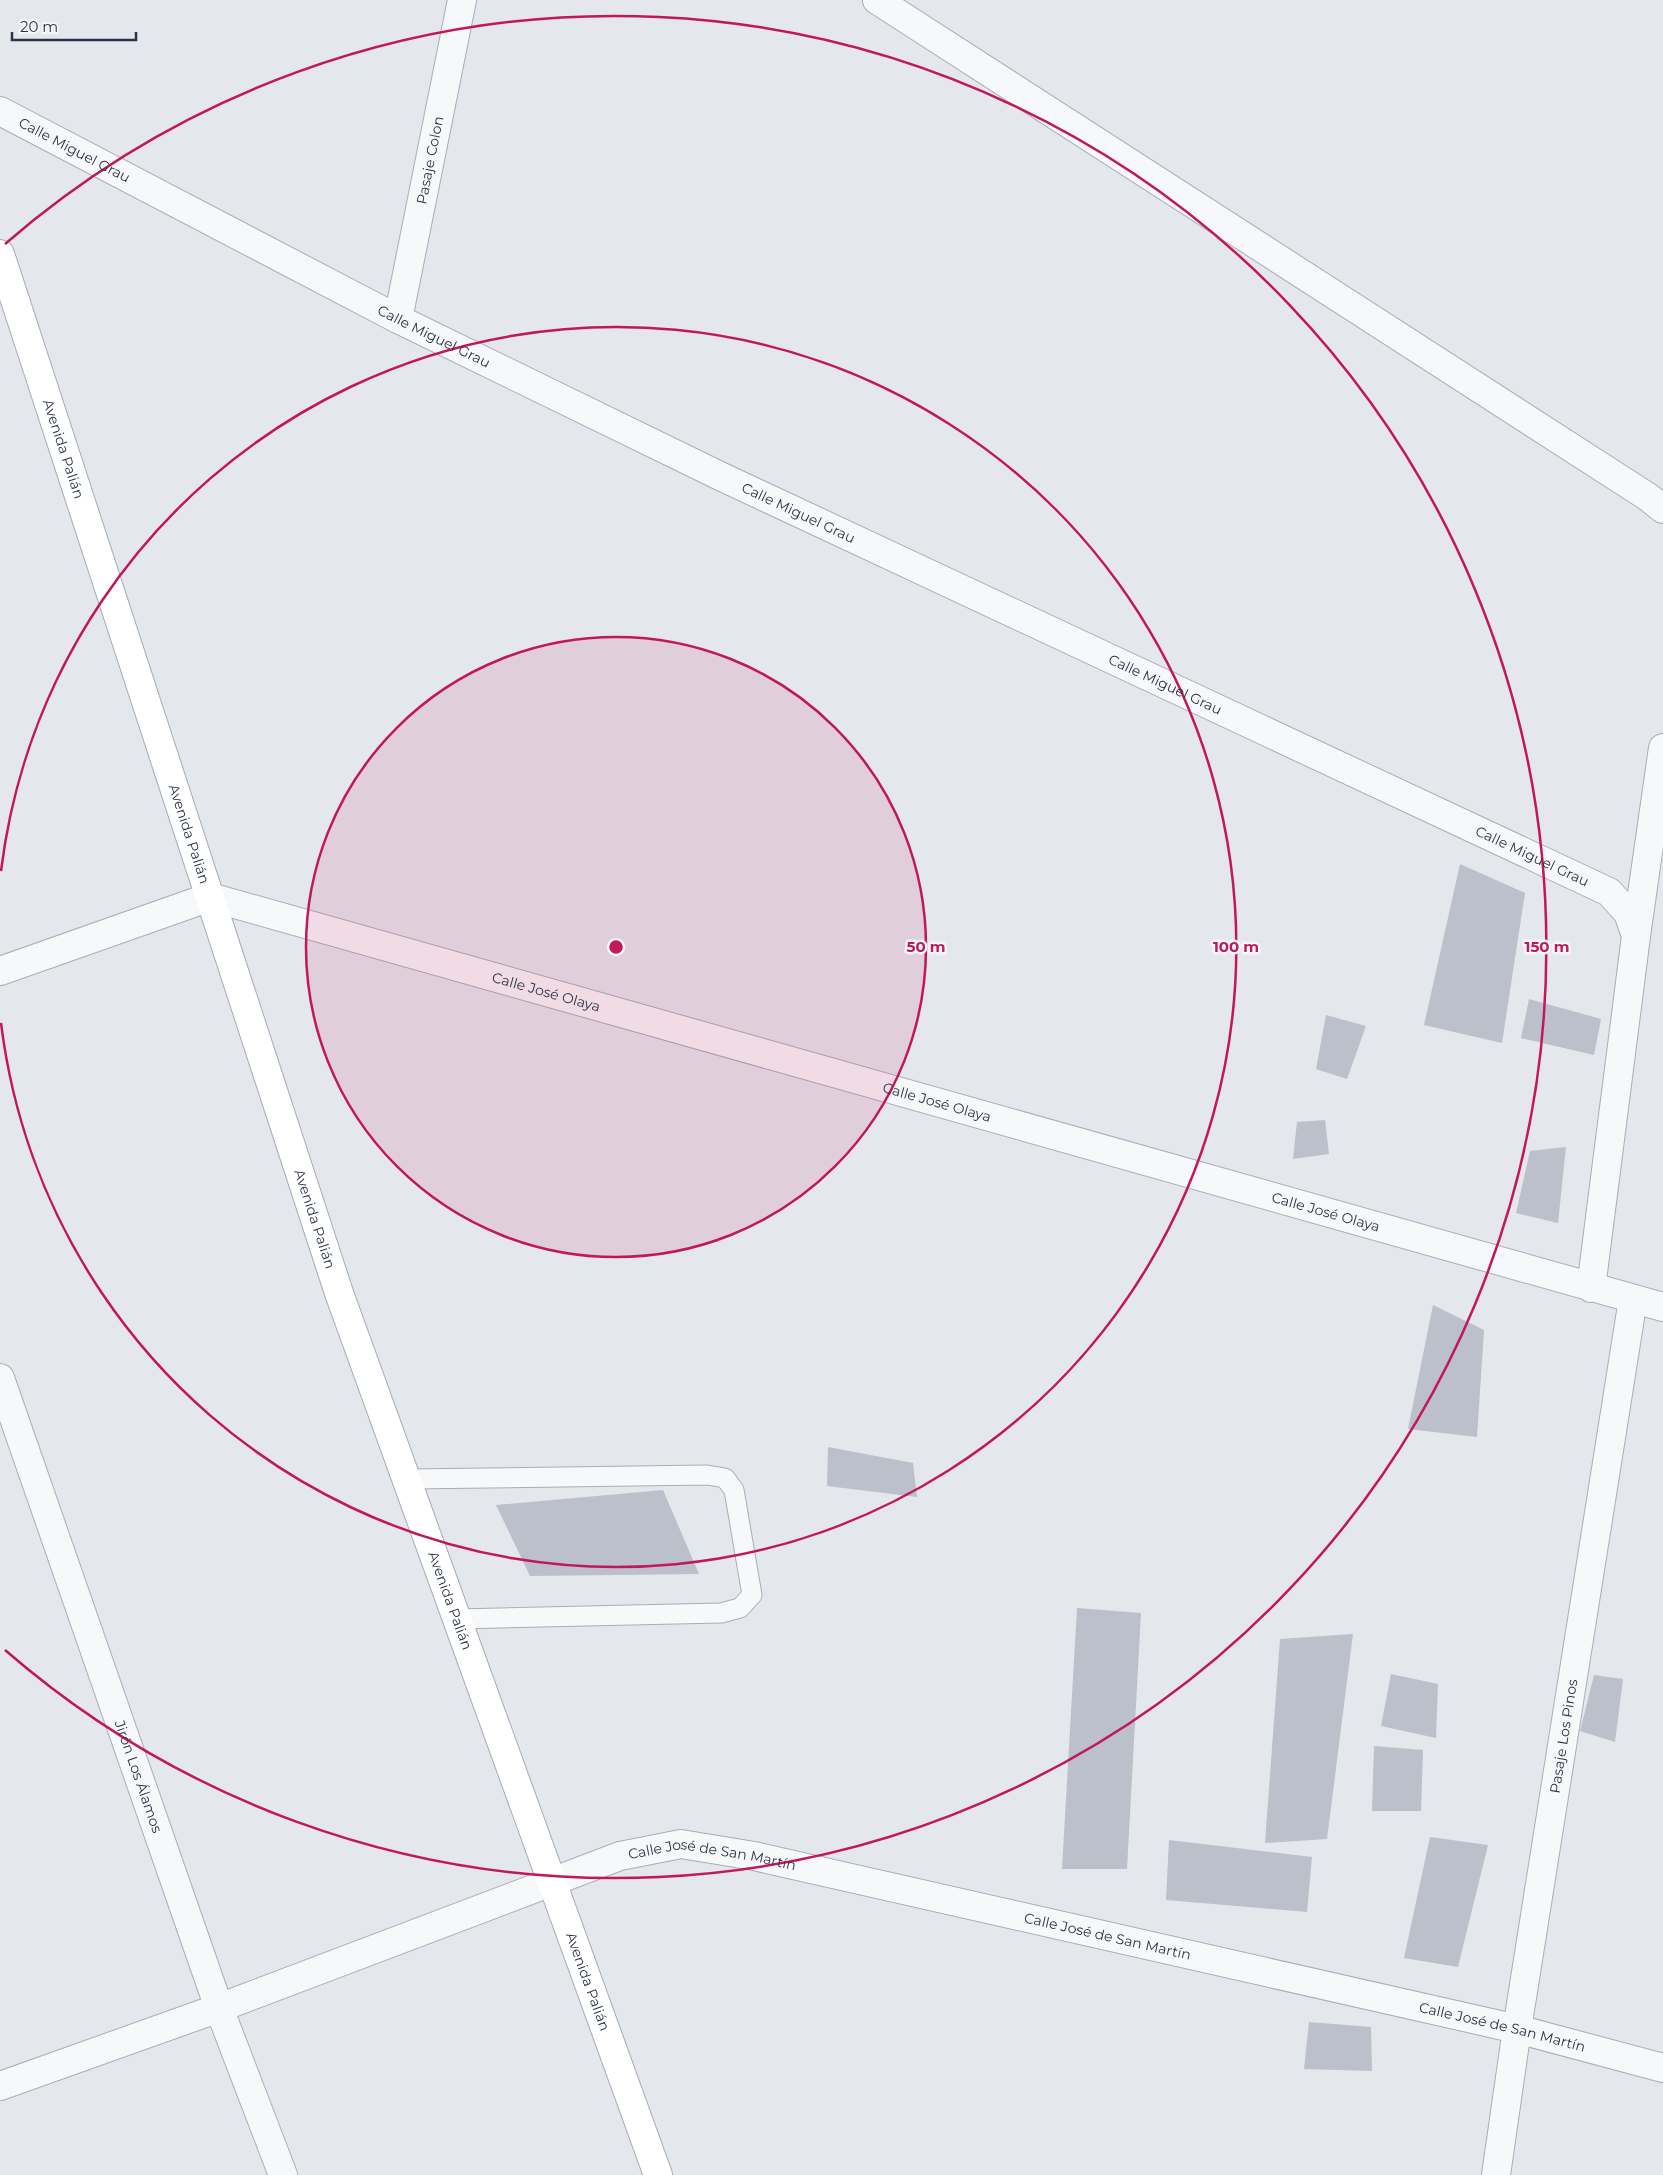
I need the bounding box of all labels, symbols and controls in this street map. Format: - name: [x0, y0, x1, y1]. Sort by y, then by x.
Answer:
- scale bar: [12, 10, 136, 42]
- text: 20 m: [20, 17, 58, 36]
- street label: Calle Miguel Grau: [16, 113, 133, 186]
- street label: Pasaje Colon: [412, 114, 448, 206]
- street label: Calle Miguel Grau: [375, 301, 493, 372]
- street label: Avenida Palián: [39, 397, 88, 501]
- street label: Calle Miguel Grau: [739, 478, 858, 547]
- street label: Calle Miguel Grau: [1106, 650, 1225, 719]
- street label: Avenida Palián: [165, 782, 214, 886]
- street label: Calle Miguel Grau: [1472, 822, 1592, 890]
- text: 50 m: [906, 937, 946, 956]
- text: 100 m: [1213, 937, 1259, 956]
- text: 150 m: [1525, 937, 1569, 956]
- centre of rings: [607, 938, 625, 956]
- street label: Calle José Olaya: [490, 968, 602, 1016]
- street label: Calle José Olaya: [881, 1078, 993, 1126]
- street label: Avenida Palián: [290, 1167, 339, 1271]
- street label: Calle José Olaya: [1270, 1188, 1382, 1236]
- street label: Avenida Palián: [424, 1549, 476, 1652]
- street label: Pasaje Los Pinos: [1546, 1678, 1582, 1795]
- street label: Jirón Los Álamos: [110, 1717, 167, 1836]
- street label: Calle José de San Martín: [626, 1835, 798, 1874]
- street label: Calle José de San Martín: [1022, 1909, 1193, 1964]
- street label: Avenida Palián: [562, 1930, 614, 2033]
- street label: Calle José de San Martín: [1417, 1998, 1587, 2056]

